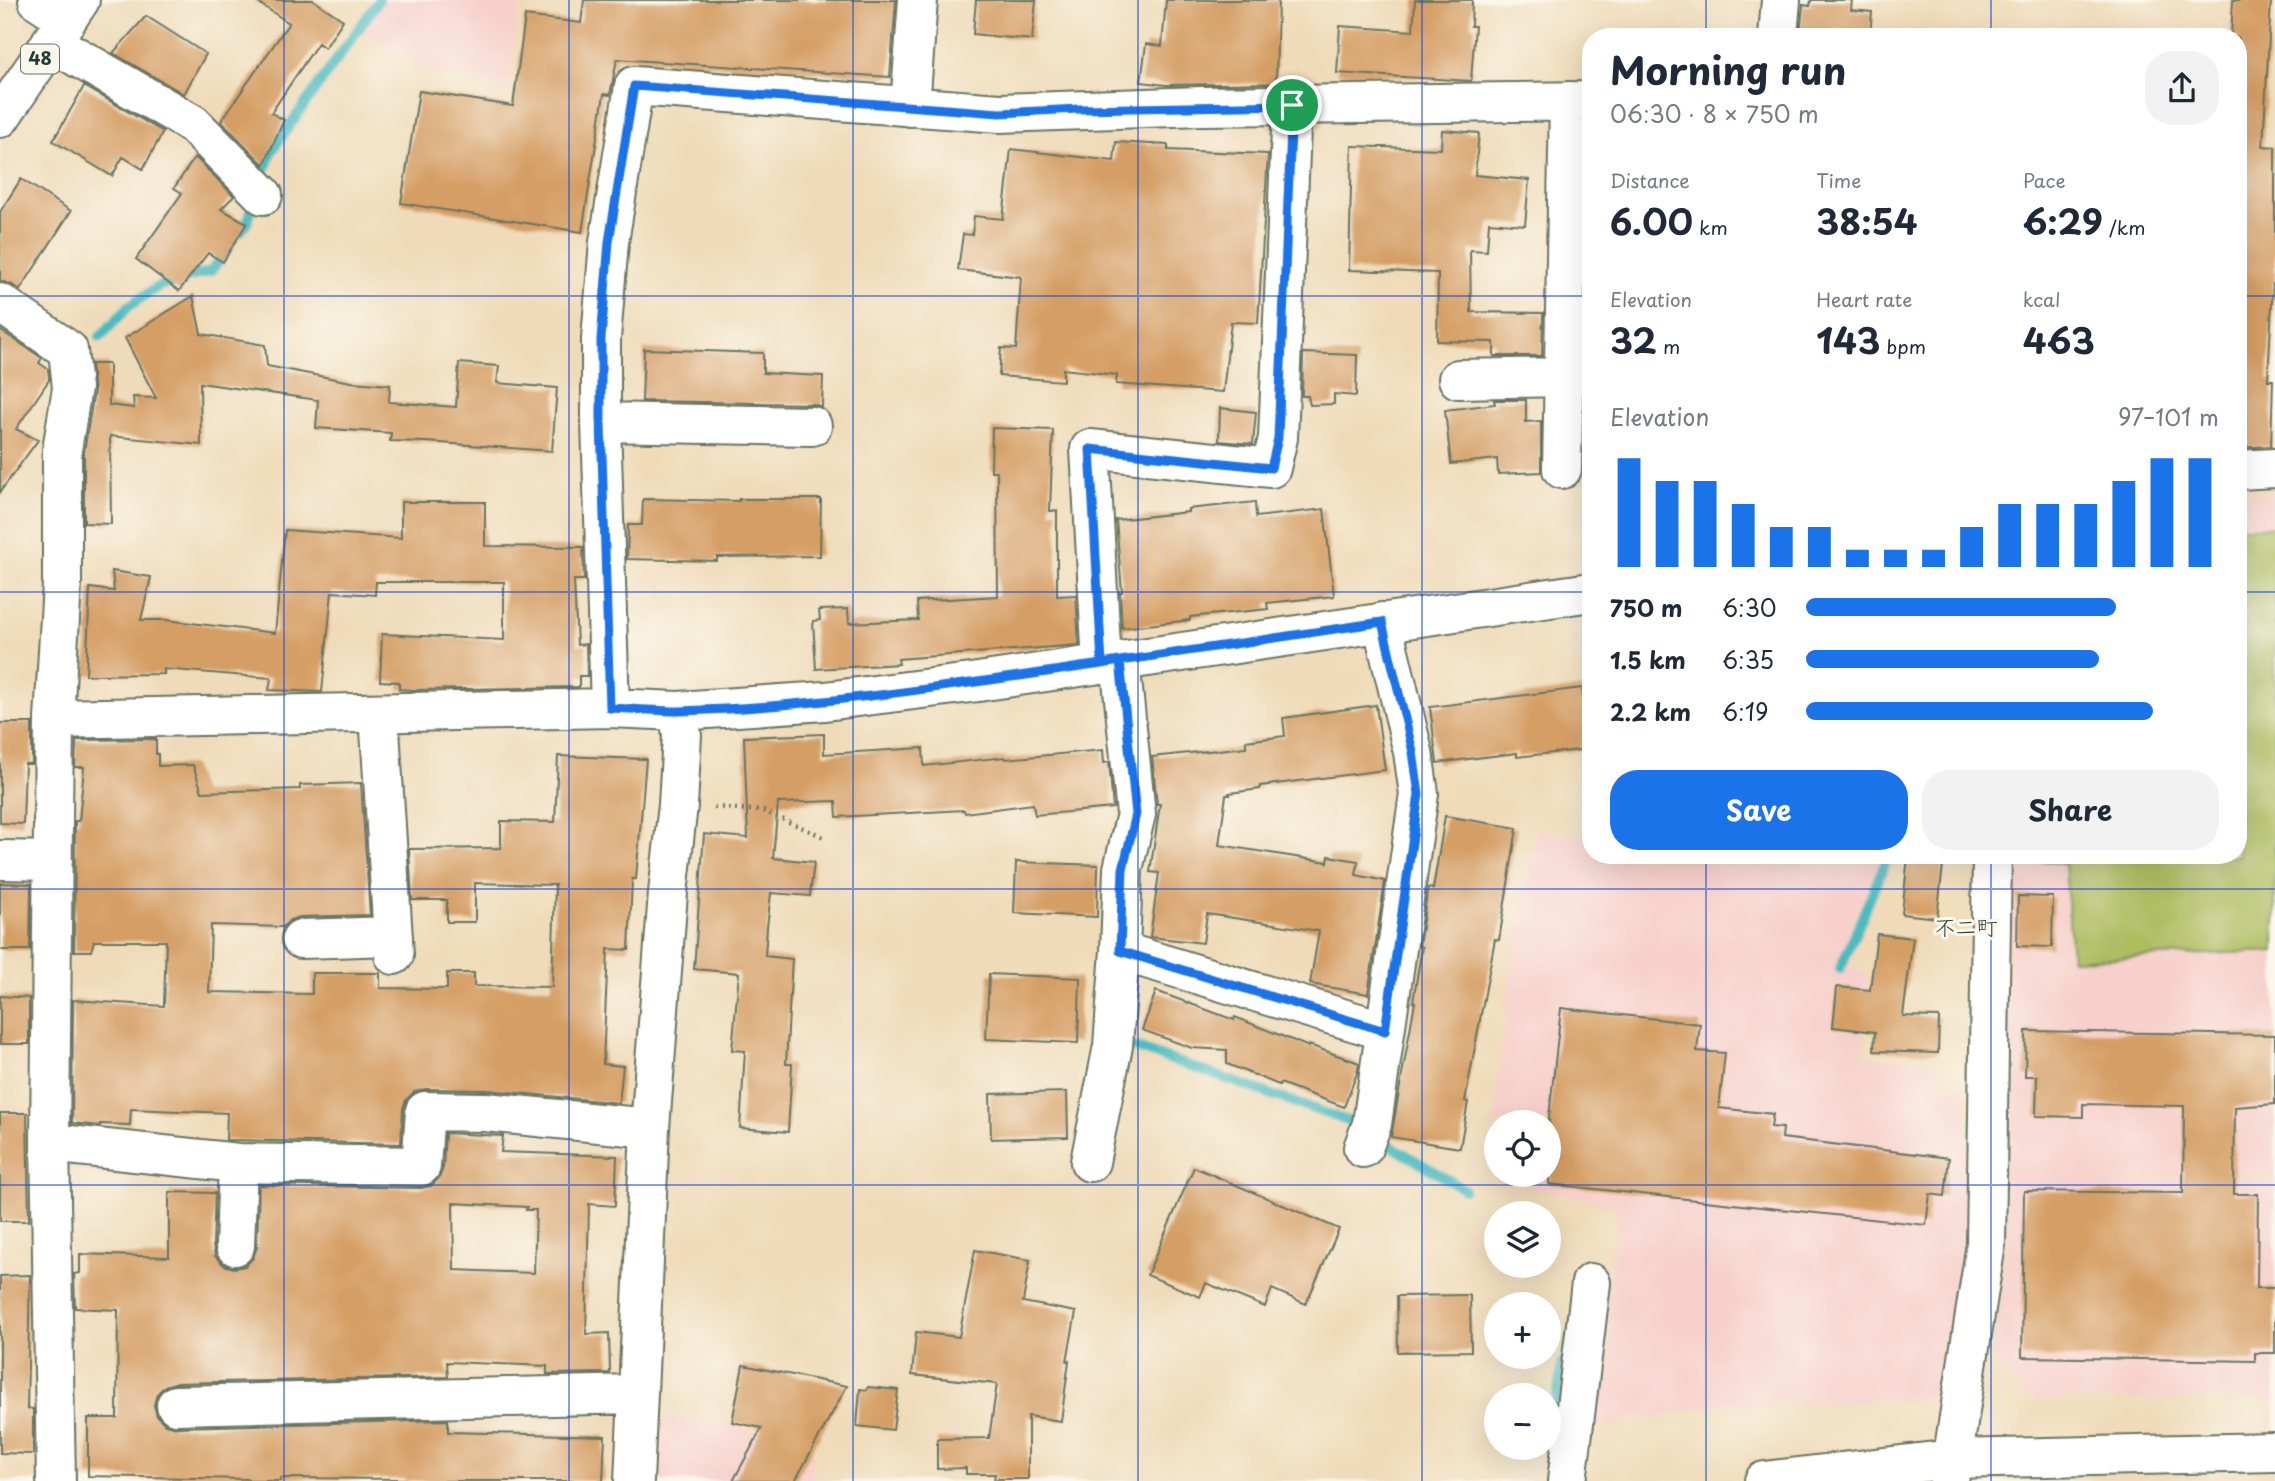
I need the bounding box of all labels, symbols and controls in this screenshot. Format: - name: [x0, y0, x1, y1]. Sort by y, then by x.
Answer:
- text: Morning run: [1610, 41, 1846, 98]
- road number: 48: [21, 44, 59, 74]
- button: share: [2145, 51, 2219, 125]
- pin: [1262, 75, 1322, 135]
- icon: arrive: [1273, 86, 1311, 124]
- text: 06:30 · 8 × 750 m: [1610, 96, 1819, 131]
- text: Distance: [1610, 166, 1690, 194]
- text: Time: [1816, 166, 1861, 194]
- text: Pace: [2023, 166, 2066, 194]
- text: 6.00: [1610, 194, 1693, 247]
- text: 38:54: [1816, 194, 1918, 247]
- text: 6:29: [2023, 194, 2103, 247]
- text: km: [1693, 213, 1728, 241]
- text: /km: [2103, 213, 2145, 241]
- text: Elevation: [1610, 285, 1692, 313]
- text: Heart rate: [1816, 285, 1912, 313]
- text: kcal: [2023, 285, 2061, 313]
- text: 32: [1610, 313, 1657, 366]
- text: 143: [1816, 313, 1880, 366]
- text: 463: [2023, 313, 2095, 366]
- text: m: [1657, 332, 1680, 360]
- text: bpm: [1880, 332, 1926, 360]
- text: Elevation: [1610, 399, 1709, 434]
- text: 97–101 m: [2118, 399, 2219, 434]
- text: 750 m: [1610, 590, 1682, 625]
- text: 6:30: [1722, 590, 1777, 625]
- text: 1.5 km: [1610, 642, 1686, 677]
- text: 6:35: [1722, 642, 1774, 677]
- text: 2.2 km: [1610, 694, 1691, 729]
- text: 6:19: [1722, 694, 1768, 729]
- button: Save: [1610, 770, 1908, 850]
- button: Share: [1922, 770, 2219, 850]
- district label: 不二町: [1935, 910, 1998, 942]
- map controls: [1484, 1110, 1561, 1460]
- button: locate: [1484, 1110, 1561, 1187]
- button: layers: [1484, 1201, 1561, 1278]
- button: +: [1484, 1292, 1561, 1369]
- button: −: [1484, 1383, 1561, 1460]

